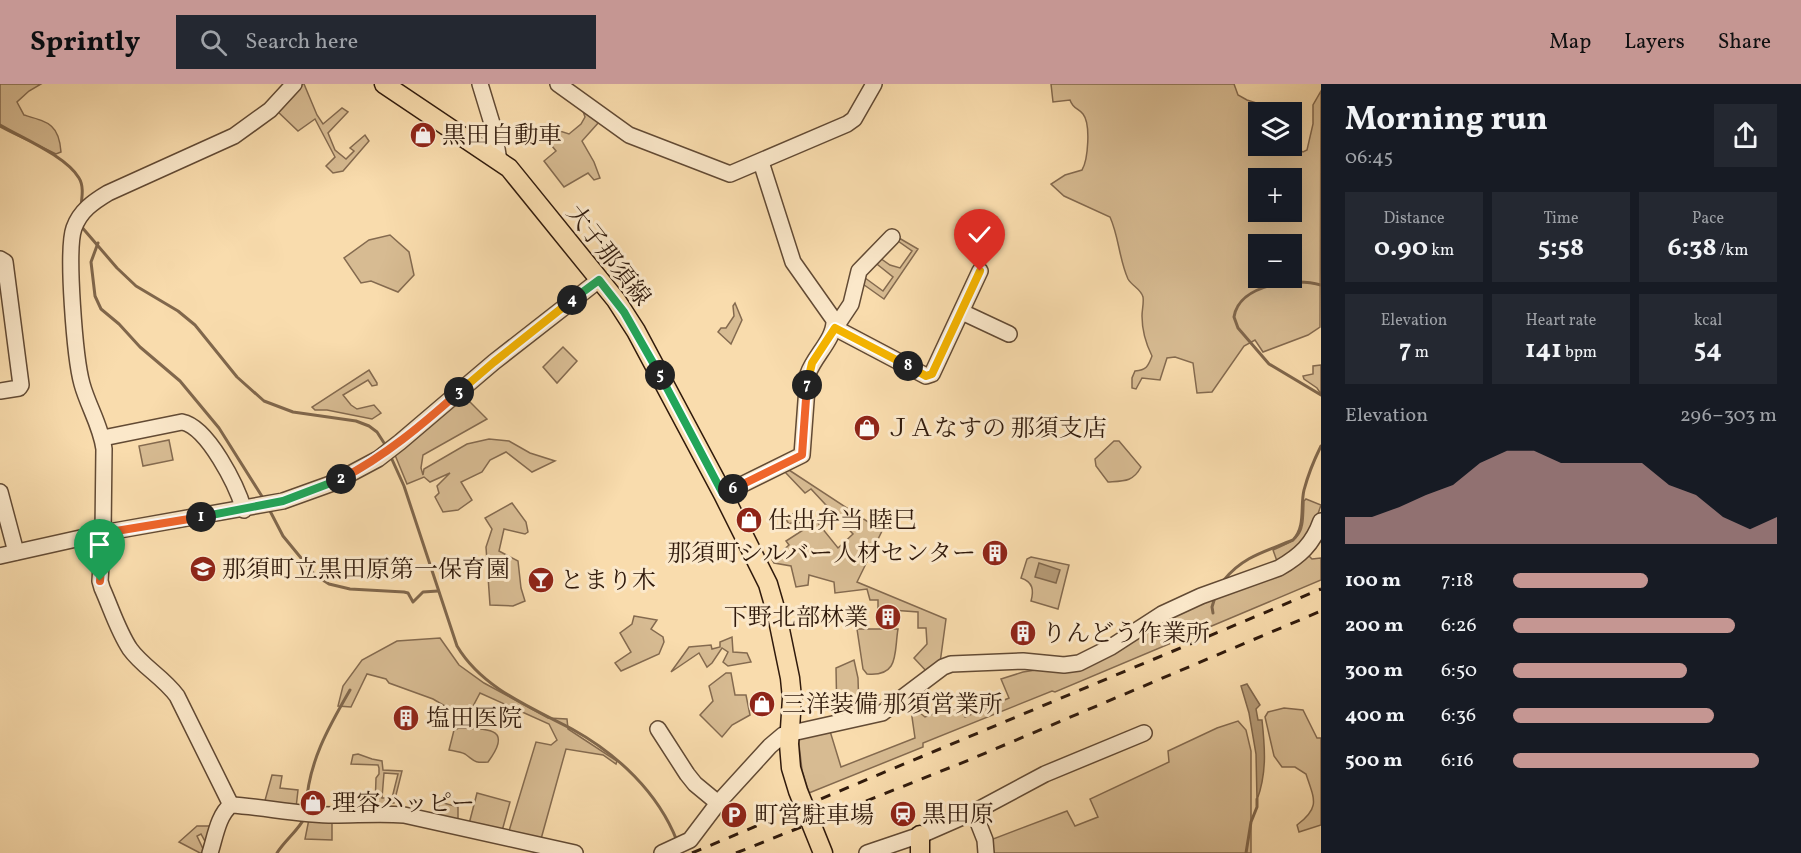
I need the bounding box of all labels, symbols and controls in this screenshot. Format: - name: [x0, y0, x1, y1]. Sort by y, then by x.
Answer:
- search box: [176, 15, 596, 69]
- text: Sprintly: [30, 23, 140, 62]
- icon: search: [197, 26, 230, 59]
- text: Search here: [245, 27, 358, 58]
- text: Map: [1549, 28, 1591, 57]
- text: Layers: [1624, 28, 1685, 57]
- text: Share: [1718, 28, 1771, 57]
- text: Morning run: [1345, 98, 1548, 144]
- map controls: [1248, 102, 1302, 288]
- button: layers: [1248, 102, 1302, 156]
- button: share: [1714, 104, 1777, 167]
- shop icon: 黒田自動車: [408, 120, 438, 150]
- place label: 黒田自動車: [442, 120, 562, 154]
- text: 06:45: [1345, 144, 1393, 172]
- button: +: [1248, 168, 1302, 222]
- street label: 大子那須線: [557, 198, 658, 314]
- text: Distance: [1383, 208, 1445, 230]
- text: Time: [1543, 208, 1579, 230]
- text: Pace: [1692, 208, 1724, 230]
- pin: [954, 209, 1005, 271]
- icon: check: [963, 218, 996, 251]
- text: 0.90: [1374, 230, 1428, 266]
- text: 5:58: [1538, 230, 1584, 266]
- text: 6:38: [1667, 230, 1717, 266]
- button: −: [1248, 234, 1302, 288]
- text: km: [1428, 240, 1454, 262]
- text: /km: [1717, 240, 1749, 262]
- pin: 4: [557, 285, 587, 315]
- text: 4: [567, 289, 577, 311]
- text: Elevation: [1381, 310, 1447, 332]
- text: Heart rate: [1526, 310, 1596, 332]
- text: kcal: [1694, 310, 1722, 332]
- text: 7: [1399, 332, 1412, 368]
- text: 141: [1525, 332, 1562, 368]
- text: 54: [1694, 332, 1722, 368]
- text: m: [1412, 342, 1429, 364]
- text: bpm: [1562, 342, 1597, 364]
- pin: 8: [893, 351, 923, 381]
- text: 8: [904, 355, 912, 377]
- pin: 5: [645, 360, 675, 390]
- text: 5: [656, 364, 664, 386]
- pin: 7: [792, 370, 822, 400]
- text: 7: [803, 374, 811, 396]
- pin: 3: [444, 377, 474, 407]
- text: 3: [455, 381, 463, 403]
- text: Elevation: [1345, 402, 1428, 430]
- text: 296–303 m: [1680, 402, 1777, 430]
- shop icon: ＪＡなすの 那須支店: [852, 413, 882, 443]
- place label: ＪＡなすの 那須支店: [886, 413, 1107, 447]
- pin: 2: [326, 464, 356, 494]
- text: 2: [337, 468, 345, 490]
- pin: 6: [718, 474, 748, 504]
- text: 6: [729, 478, 737, 500]
- pin: 1: [186, 502, 216, 532]
- shop icon: 仕出弁当 睦巳: [734, 505, 764, 535]
- place label: 仕出弁当 睦巳: [768, 505, 917, 539]
- text: 1: [198, 506, 204, 528]
- pin: [74, 519, 125, 581]
- icon: arrive: [83, 528, 116, 561]
- place label: 那須町シルバー人材センター: [667, 538, 976, 572]
- building icon: 那須町シルバー人材センター: [980, 538, 1010, 568]
- school or university icon: 那須町立黒田原第一保育園: [188, 554, 218, 584]
- place label: 那須町立黒田原第一保育園: [222, 554, 510, 588]
- bar icon: とまり木: [526, 565, 556, 595]
- place label: とまり木: [560, 565, 656, 599]
- text: 100 m: [1345, 567, 1401, 595]
- text: 7:18: [1441, 567, 1473, 595]
- place label: 下野北部林業: [724, 602, 868, 636]
- building icon: 下野北部林業: [873, 602, 903, 632]
- text: 200 m: [1345, 612, 1403, 640]
- text: 6:26: [1441, 612, 1477, 640]
- building icon: りんどう作業所: [1008, 618, 1038, 648]
- place label: りんどう作業所: [1042, 618, 1210, 652]
- text: 300 m: [1345, 657, 1403, 685]
- text: 6:50: [1441, 657, 1477, 685]
- shop icon: 三洋装備 那須営業所: [747, 689, 777, 719]
- place label: 三洋装備 那須営業所: [782, 689, 1003, 723]
- text: 400 m: [1345, 702, 1405, 730]
- text: 6:36: [1441, 702, 1476, 730]
- building icon: 塩田医院: [391, 703, 421, 733]
- place label: 塩田医院: [426, 703, 522, 737]
- text: 500 m: [1345, 747, 1403, 775]
- text: 6:16: [1441, 747, 1474, 775]
- shop icon: 理容ハッピー: [298, 788, 328, 818]
- place label: 理容ハッピー: [332, 788, 475, 822]
- station icon: 黒田原: [888, 799, 918, 829]
- place label: 黒田原: [922, 799, 994, 833]
- parking icon: 町営駐車場: [719, 800, 749, 830]
- place label: 町営駐車場: [754, 800, 874, 834]

